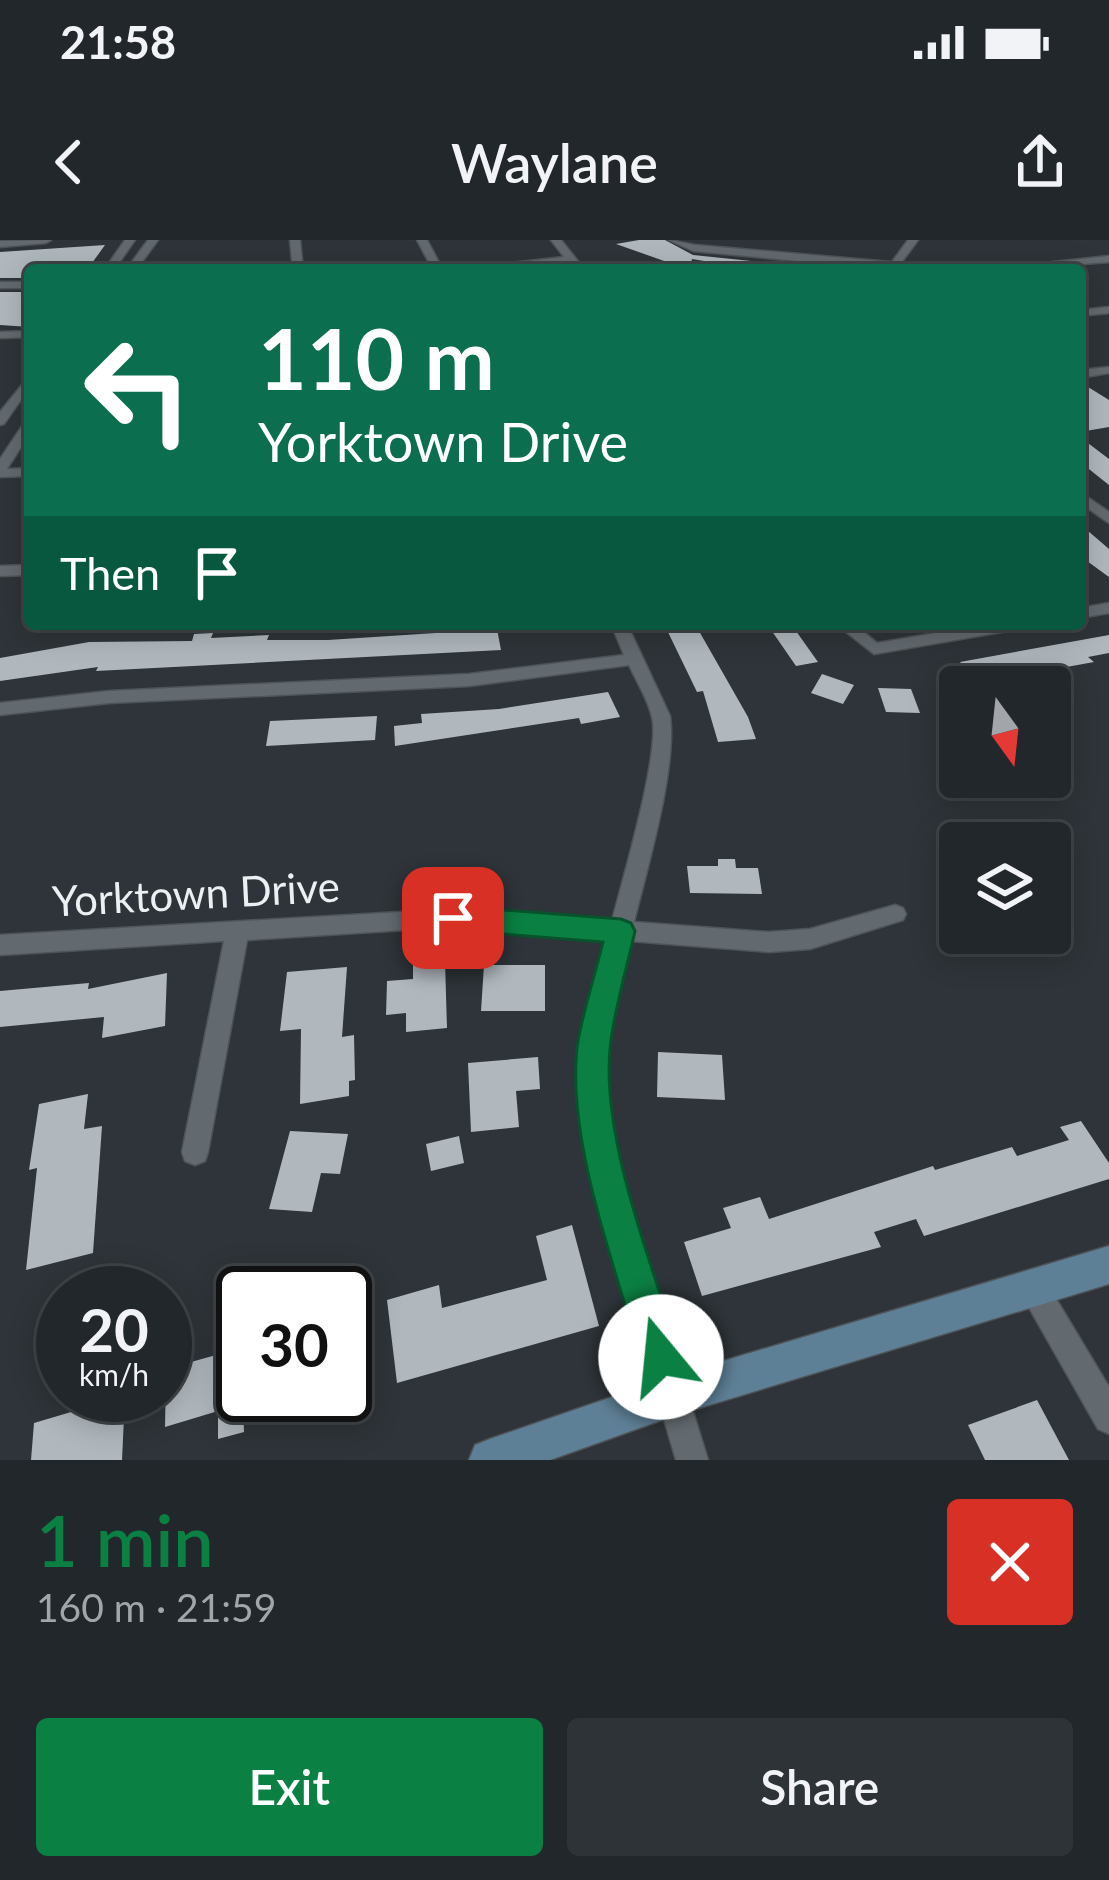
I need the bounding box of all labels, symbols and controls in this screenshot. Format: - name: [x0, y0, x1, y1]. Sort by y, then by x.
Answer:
- text: 21:58: [60, 15, 176, 69]
- icon: back: [36, 129, 102, 195]
- icon: share: [1007, 129, 1073, 195]
- text: Waylane: [451, 130, 658, 195]
- text: 110 m: [258, 307, 495, 408]
- icon: left: [60, 312, 216, 468]
- text: Yorktown Drive: [258, 409, 628, 474]
- icon: arrive: [184, 540, 250, 606]
- text: Then: [60, 546, 160, 600]
- north arrow: [939, 666, 1071, 798]
- map controls: [939, 666, 1071, 954]
- button: layers: [939, 822, 1071, 954]
- street label: Yorktown Drive: [51, 861, 341, 925]
- pin: [402, 867, 504, 969]
- icon: arrive: [420, 885, 486, 951]
- speed limit sign: 30: [216, 1266, 372, 1422]
- text: 20: [79, 1293, 149, 1365]
- position arrow: [598, 1294, 724, 1420]
- text: km/h: [79, 1356, 149, 1392]
- text: 1 min: [36, 1496, 214, 1582]
- button: close: [947, 1499, 1073, 1625]
- text: 160 m · 21:59: [36, 1584, 276, 1630]
- button: Exit: [36, 1718, 543, 1856]
- button: Share: [567, 1718, 1073, 1856]

